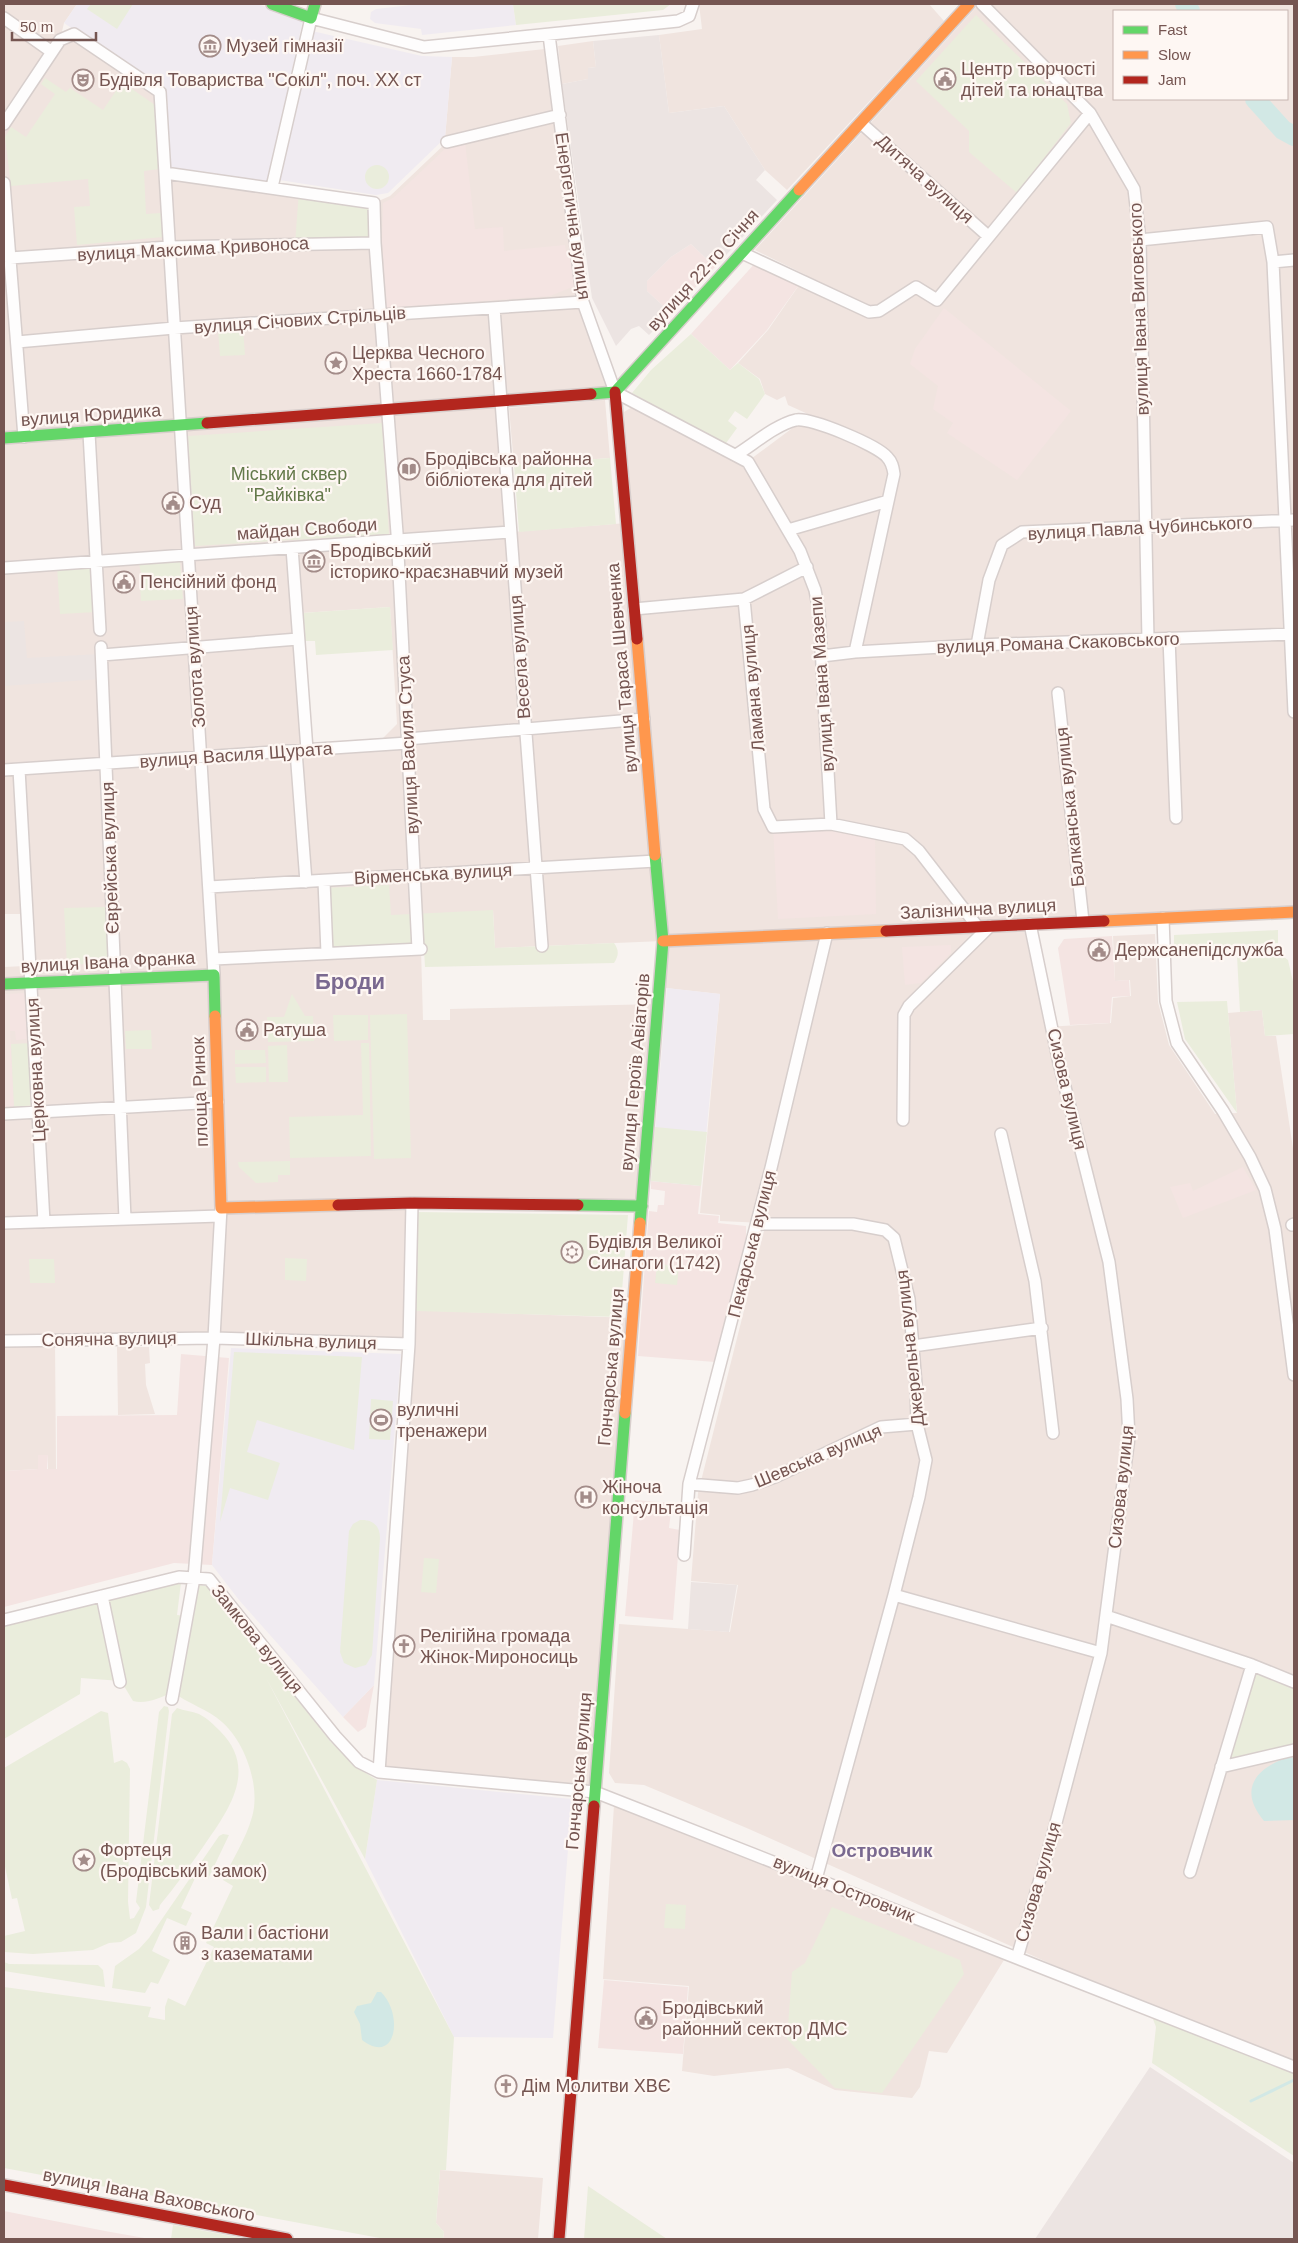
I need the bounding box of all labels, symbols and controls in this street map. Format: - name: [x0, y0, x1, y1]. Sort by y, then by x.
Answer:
- scale bar: [12, 10, 96, 42]
- legend: [1113, 10, 1288, 100]
- text: 50 m: [20, 18, 53, 35]
- text: Fast: [1158, 21, 1188, 38]
- museum icon: Музей гімназії: [198, 34, 222, 58]
- place label: Музей гімназії: [226, 36, 343, 56]
- text: Slow: [1158, 46, 1191, 63]
- place label: Центр творчості дітей та юнацтва: [961, 59, 1104, 100]
- public building icon: Центр творчості дітей та юнацтва: [933, 67, 957, 91]
- theatre icon: Будівля Товариства "Сокіл", поч. ХХ ст: [71, 68, 95, 92]
- place label: Будівля Товариства "Сокіл", поч. ХХ ст: [99, 70, 422, 90]
- text: Jam: [1158, 71, 1186, 88]
- street label: Дитяча вулиця: [873, 130, 977, 228]
- street label: Енергетична вулиця: [551, 131, 595, 301]
- street label: вулиця Івана Виговського: [1125, 202, 1153, 416]
- street label: вулиця 22-го Січня: [643, 205, 763, 335]
- street label: вулиця Максима Кривоноса: [77, 233, 310, 265]
- street label: вулиця Січових Стрільців: [193, 303, 407, 337]
- place label: Церква Чесного Хреста 1660-1784: [352, 343, 502, 384]
- place icon: Церква Чесного Хреста 1660-1784: [324, 351, 348, 375]
- street label: вулиця Юридика: [20, 400, 163, 430]
- place label: Бродівська районна бібліотека для дітей: [425, 449, 593, 490]
- library icon: Бродівська районна бібліотека для дітей: [397, 457, 421, 481]
- park label: Міський сквер "Райківка": [231, 464, 347, 505]
- public building icon: Cуд: [161, 491, 185, 515]
- place label: Cуд: [189, 493, 221, 513]
- street label: вулиця Павла Чубинського: [1027, 512, 1253, 544]
- street label: майдан Свободи: [236, 514, 378, 544]
- place label: Бродівський історико-краєзнавчий музей: [330, 541, 563, 582]
- museum icon: Бродівський історико-краєзнавчий музей: [302, 549, 326, 573]
- street label: вулиця Тараса Шевченка: [603, 561, 641, 774]
- public building icon: Пенсійний фонд: [112, 570, 136, 594]
- place label: Пенсійний фонд: [140, 572, 277, 592]
- street label: Весела вулиця: [506, 594, 534, 720]
- street label: вулиця Івана Мазепи: [806, 596, 838, 772]
- street label: Золота вулиця: [181, 605, 209, 729]
- street label: Ламана вулиця: [737, 624, 769, 752]
- street label: вулиця Романа Скаковського: [936, 629, 1180, 657]
- street label: вулиця Василя Стуса: [393, 654, 423, 835]
- street label: Балканська вулиця: [1052, 726, 1088, 888]
- street label: вулиця Василя Щурата: [139, 738, 334, 772]
- street label: Єврейська вулиця: [97, 781, 123, 935]
- street label: Вірменська вулиця: [353, 860, 513, 888]
- street label: Залізнична вулиця: [899, 895, 1057, 923]
- public building icon: Держсанепідслужба: [1087, 938, 1111, 962]
- place label: Держсанепідслужба: [1115, 940, 1284, 960]
- street label: вулиця Івана Франка: [20, 947, 197, 977]
- district label: Броди: [315, 969, 385, 994]
- street label: вулиця Героїв Авіаторів: [616, 972, 654, 1172]
- street label: Церковна вулиця: [22, 997, 50, 1143]
- public building icon: Ратуша: [235, 1018, 259, 1042]
- place label: Ратуша: [263, 1020, 327, 1040]
- street label: Сизова вулиця: [1043, 1026, 1091, 1152]
- street label: площа Ринок: [188, 1036, 212, 1147]
- street label: Пекарська вулиця: [724, 1168, 780, 1320]
- place label: Будівля Великої Синагоги (1742): [588, 1232, 722, 1273]
- synagogue icon: Будівля Великої Синагоги (1742): [560, 1240, 584, 1264]
- street label: Джерельна вулиця: [892, 1269, 928, 1427]
- street label: Гончарська вулиця: [594, 1287, 628, 1447]
- street label: Сонячна вулиця: [41, 1328, 177, 1350]
- street label: Шкільна вулиця: [245, 1329, 377, 1353]
- place label: вуличні тренажери: [397, 1400, 487, 1441]
- sports icon: вуличні тренажери: [369, 1408, 393, 1432]
- street label: Шевська вулиця: [752, 1420, 884, 1492]
- street label: Сизова вулиця: [1105, 1424, 1137, 1550]
- place label: Жіноча консультація: [602, 1477, 708, 1518]
- hospital icon: Жіноча консультація: [574, 1485, 598, 1509]
- street label: Замкова вулиця: [207, 1581, 307, 1697]
- place label: Релігійна громада Жінок-Мироносиць: [420, 1626, 578, 1667]
- church icon: Релігійна громада Жінок-Мироносиць: [392, 1634, 416, 1658]
- street label: Гончарська вулиця: [562, 1691, 596, 1851]
- street label: Сизова вулиця: [1011, 1820, 1065, 1944]
- place label: Фортеця (Бродівський замок): [100, 1840, 267, 1881]
- district label: Островчик: [831, 1840, 933, 1861]
- place icon: Фортеця (Бродівський замок): [72, 1848, 96, 1872]
- street label: вулиця Островчик: [770, 1851, 918, 1927]
- place label: Вали і бастіони з казематами: [201, 1923, 329, 1964]
- building icon: Вали і бастіони з казематами: [173, 1931, 197, 1955]
- place label: Бродівський районний сектор ДМС: [662, 1998, 847, 2039]
- public building icon: Бродівський районний сектор ДМС: [634, 2006, 658, 2030]
- church icon: Дім Молитви ХВЄ: [494, 2074, 518, 2098]
- place label: Дім Молитви ХВЄ: [522, 2076, 671, 2096]
- street label: вулиця Івана Ваховського: [41, 2165, 257, 2225]

